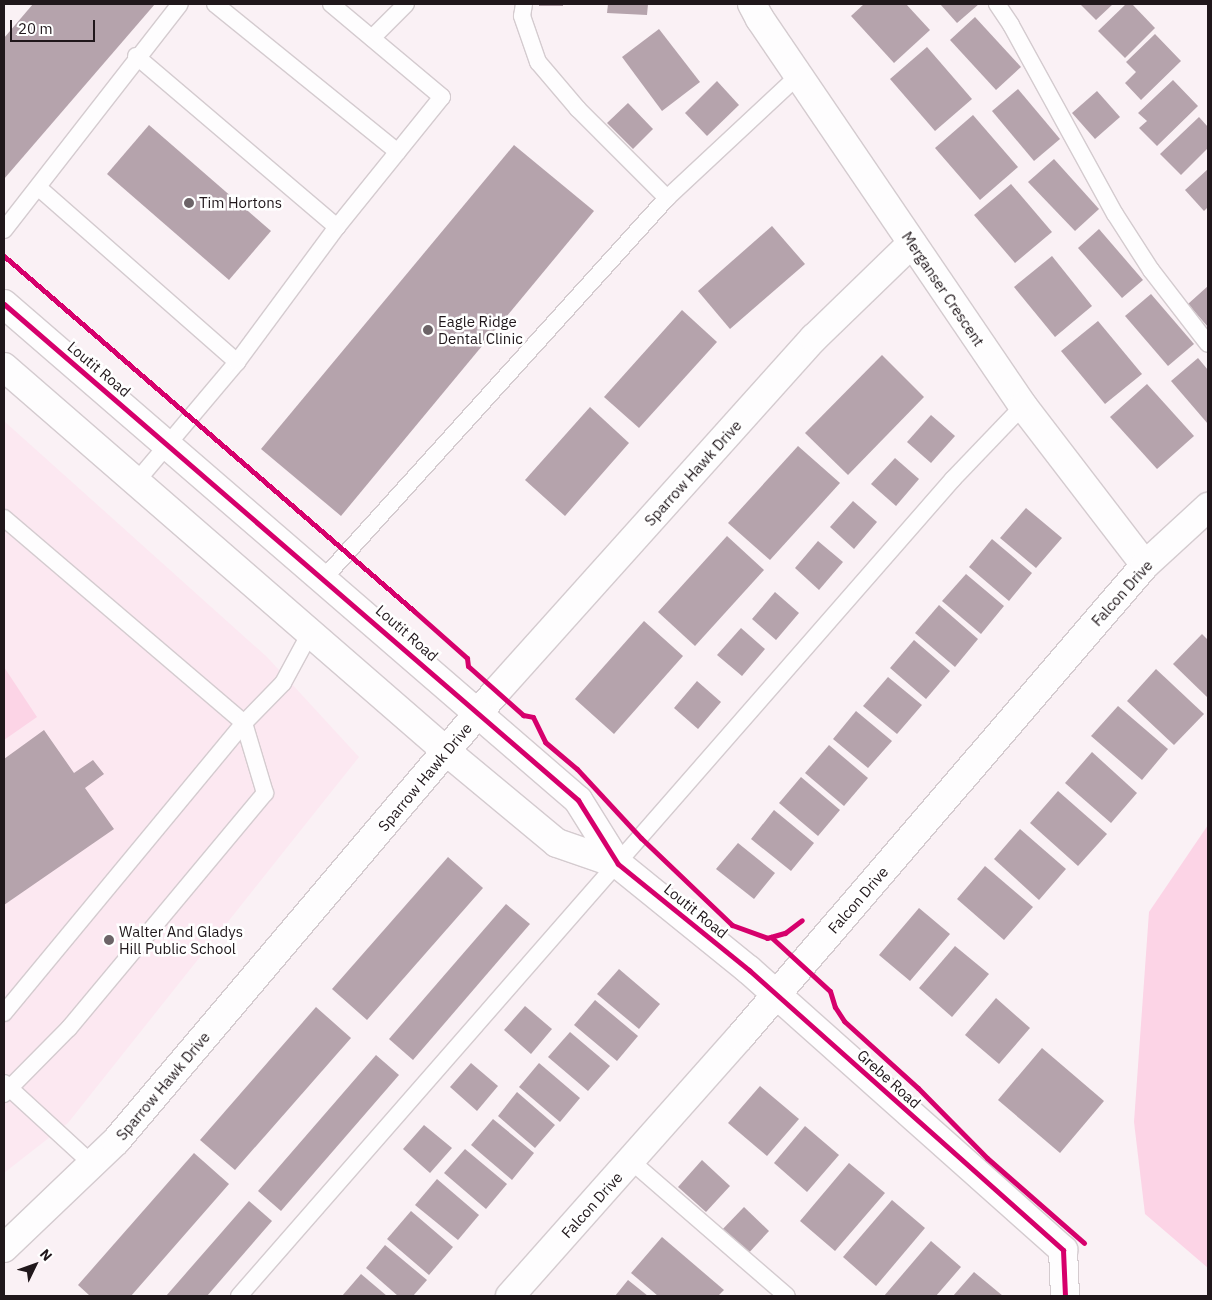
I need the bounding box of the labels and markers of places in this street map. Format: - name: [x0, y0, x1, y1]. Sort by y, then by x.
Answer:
- place label: Tim Hortons: [199, 194, 282, 212]
- marker: Tim Hortons: [183, 197, 195, 209]
- place label: Eagle Ridge Dental Clinic: [438, 312, 523, 347]
- marker: Eagle Ridge Dental Clinic: [422, 324, 434, 336]
- place label: Walter And Gladys Hill Public School: [119, 922, 243, 957]
- marker: Walter And Gladys Hill Public School: [103, 934, 115, 946]

